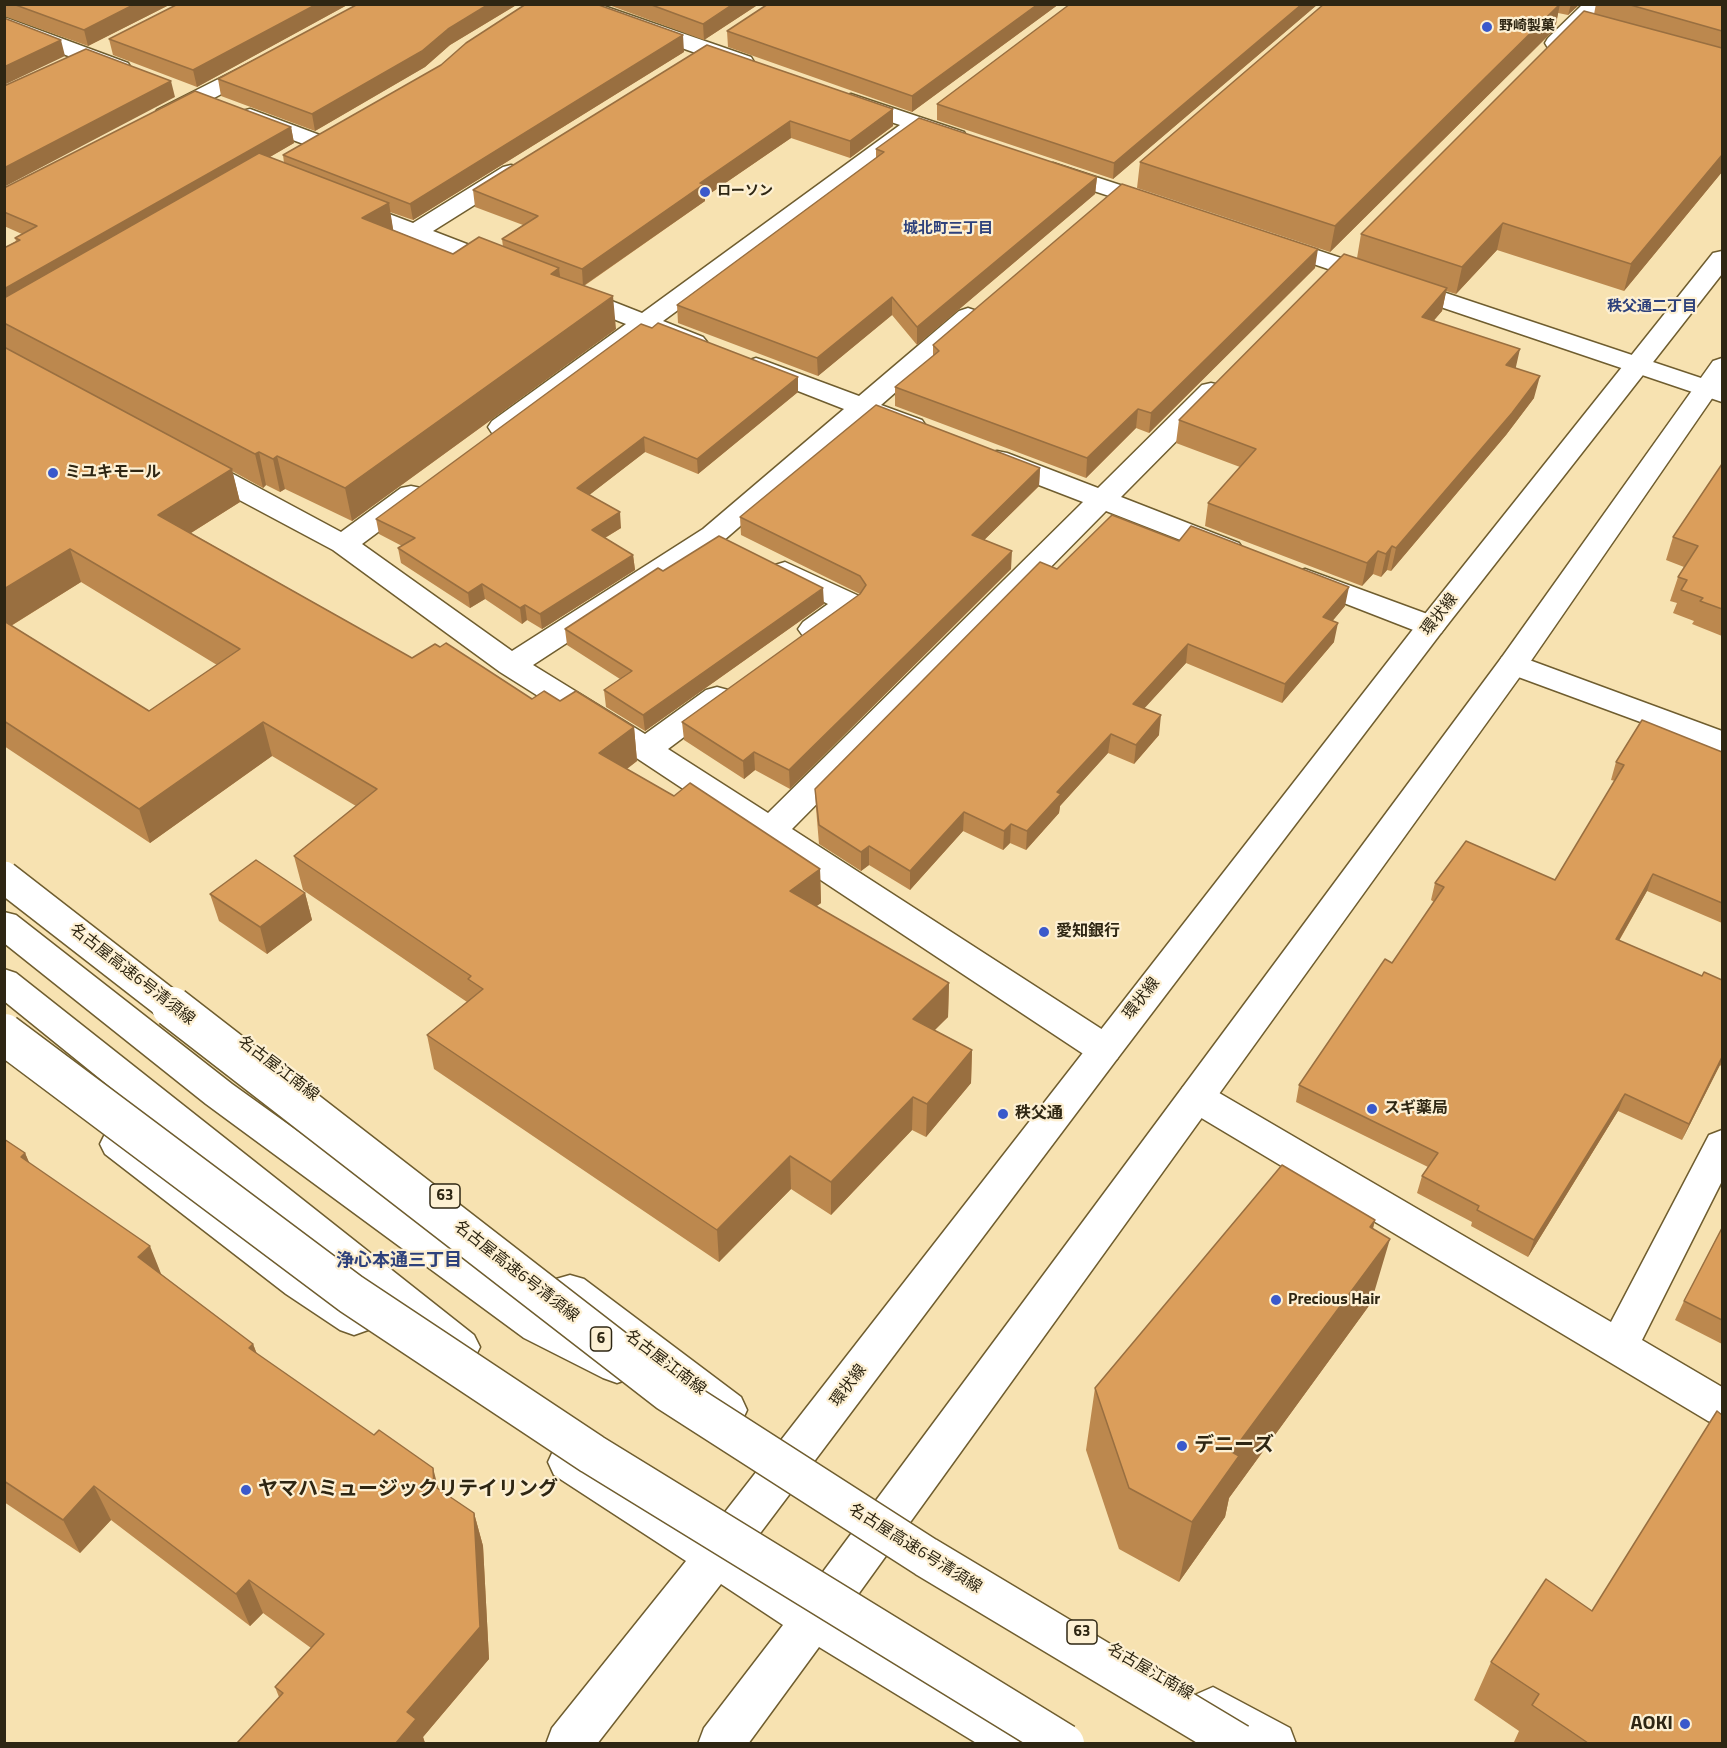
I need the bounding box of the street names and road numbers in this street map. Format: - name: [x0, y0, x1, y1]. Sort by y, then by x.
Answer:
- street label: 環状線: [1418, 590, 1462, 640]
- street label: 名古屋高速6号清須線: [66, 920, 198, 1030]
- street label: 環状線: [1120, 974, 1164, 1024]
- street label: 名古屋江南線: [234, 1032, 322, 1106]
- road number: 63: [430, 1184, 460, 1208]
- street label: 名古屋高速6号清須線: [450, 1217, 582, 1327]
- street label: 名古屋江南線: [621, 1326, 709, 1400]
- road number: 6: [590, 1327, 612, 1351]
- street label: 環状線: [827, 1361, 871, 1411]
- street label: 名古屋高速6号清須線: [845, 1500, 985, 1598]
- road number: 63: [1067, 1620, 1097, 1644]
- street label: 名古屋江南線: [1104, 1640, 1196, 1704]

